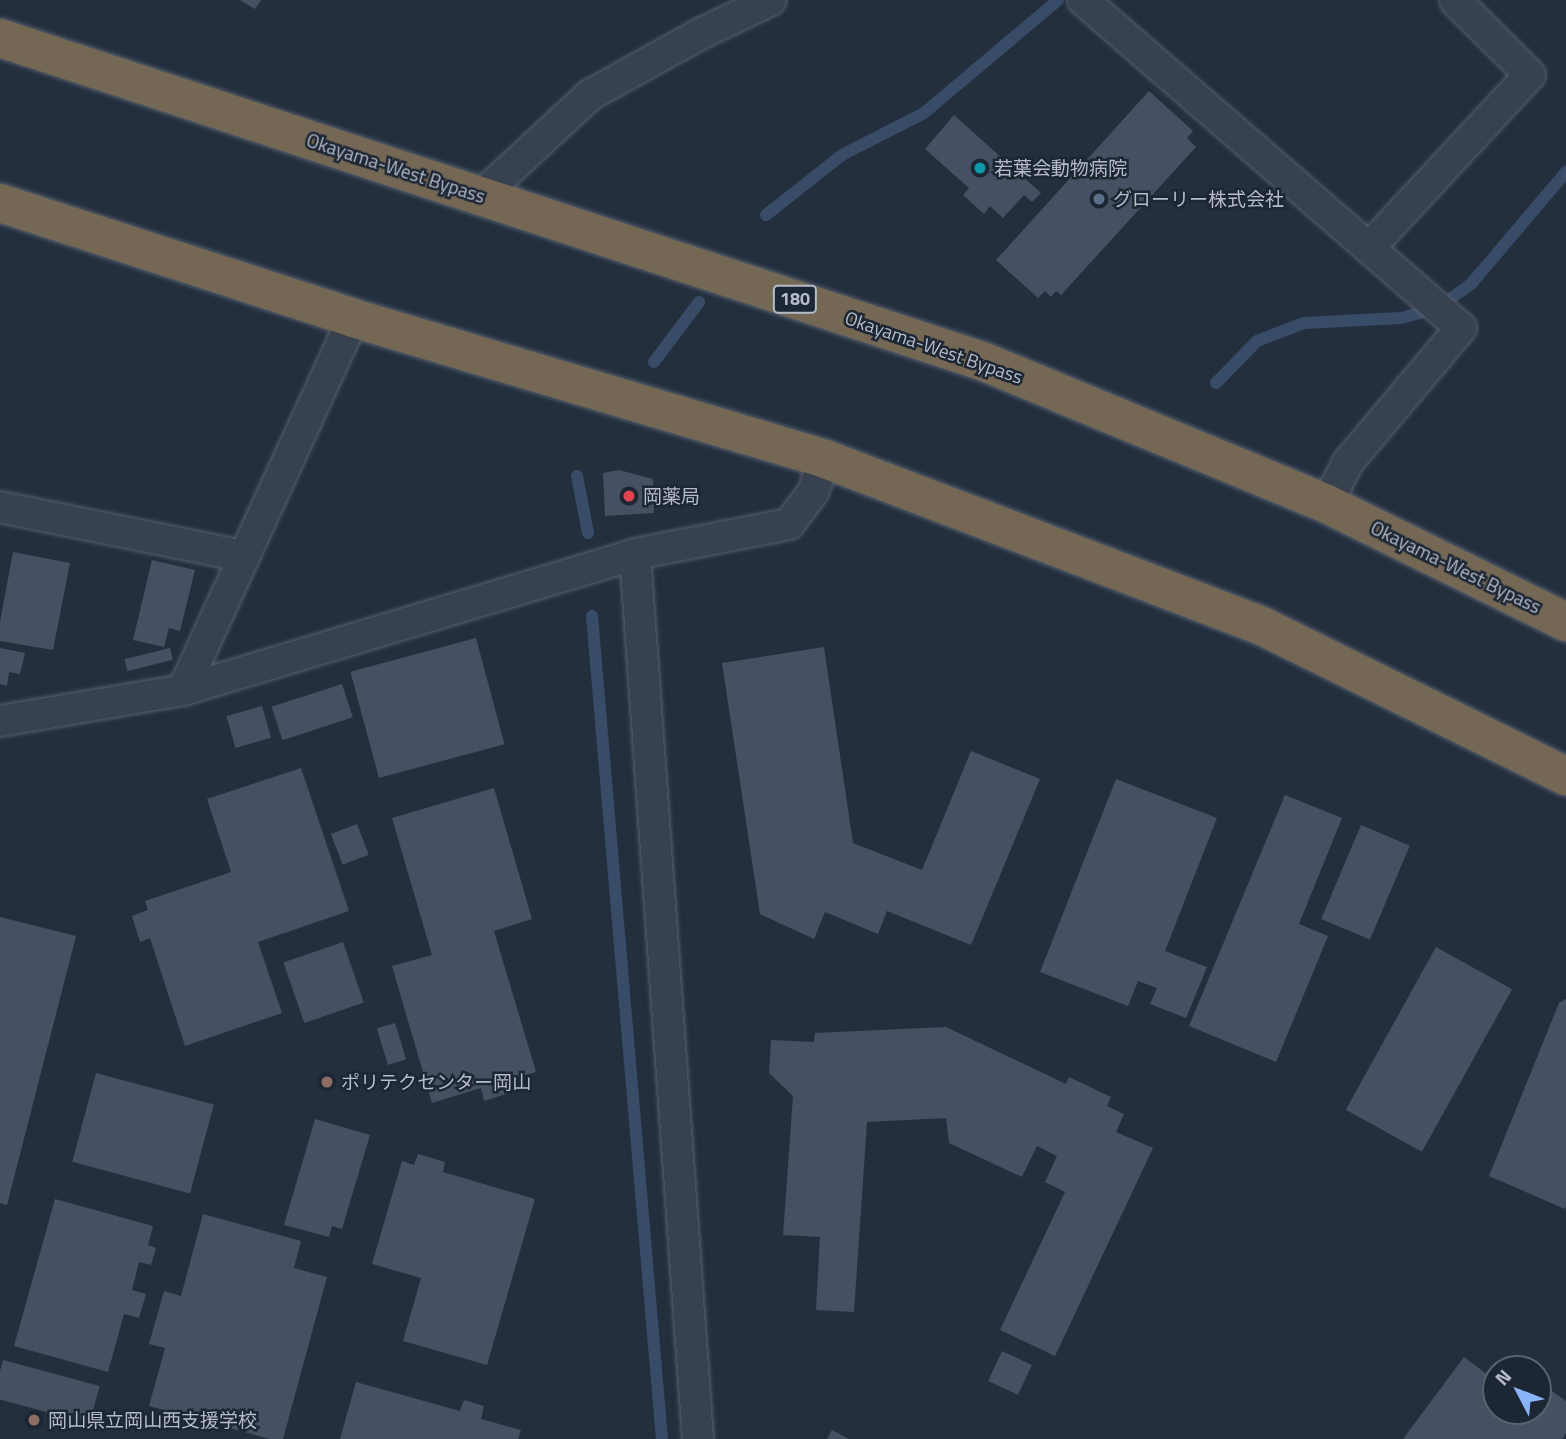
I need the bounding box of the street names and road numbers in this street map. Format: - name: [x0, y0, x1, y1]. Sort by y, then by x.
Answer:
- street label: Okayama-West Bypass: [304, 128, 488, 208]
- road number: 180: [772, 284, 818, 314]
- street label: Okayama-West Bypass: [842, 306, 1026, 388]
- street label: Okayama-West Bypass: [1367, 516, 1545, 618]

